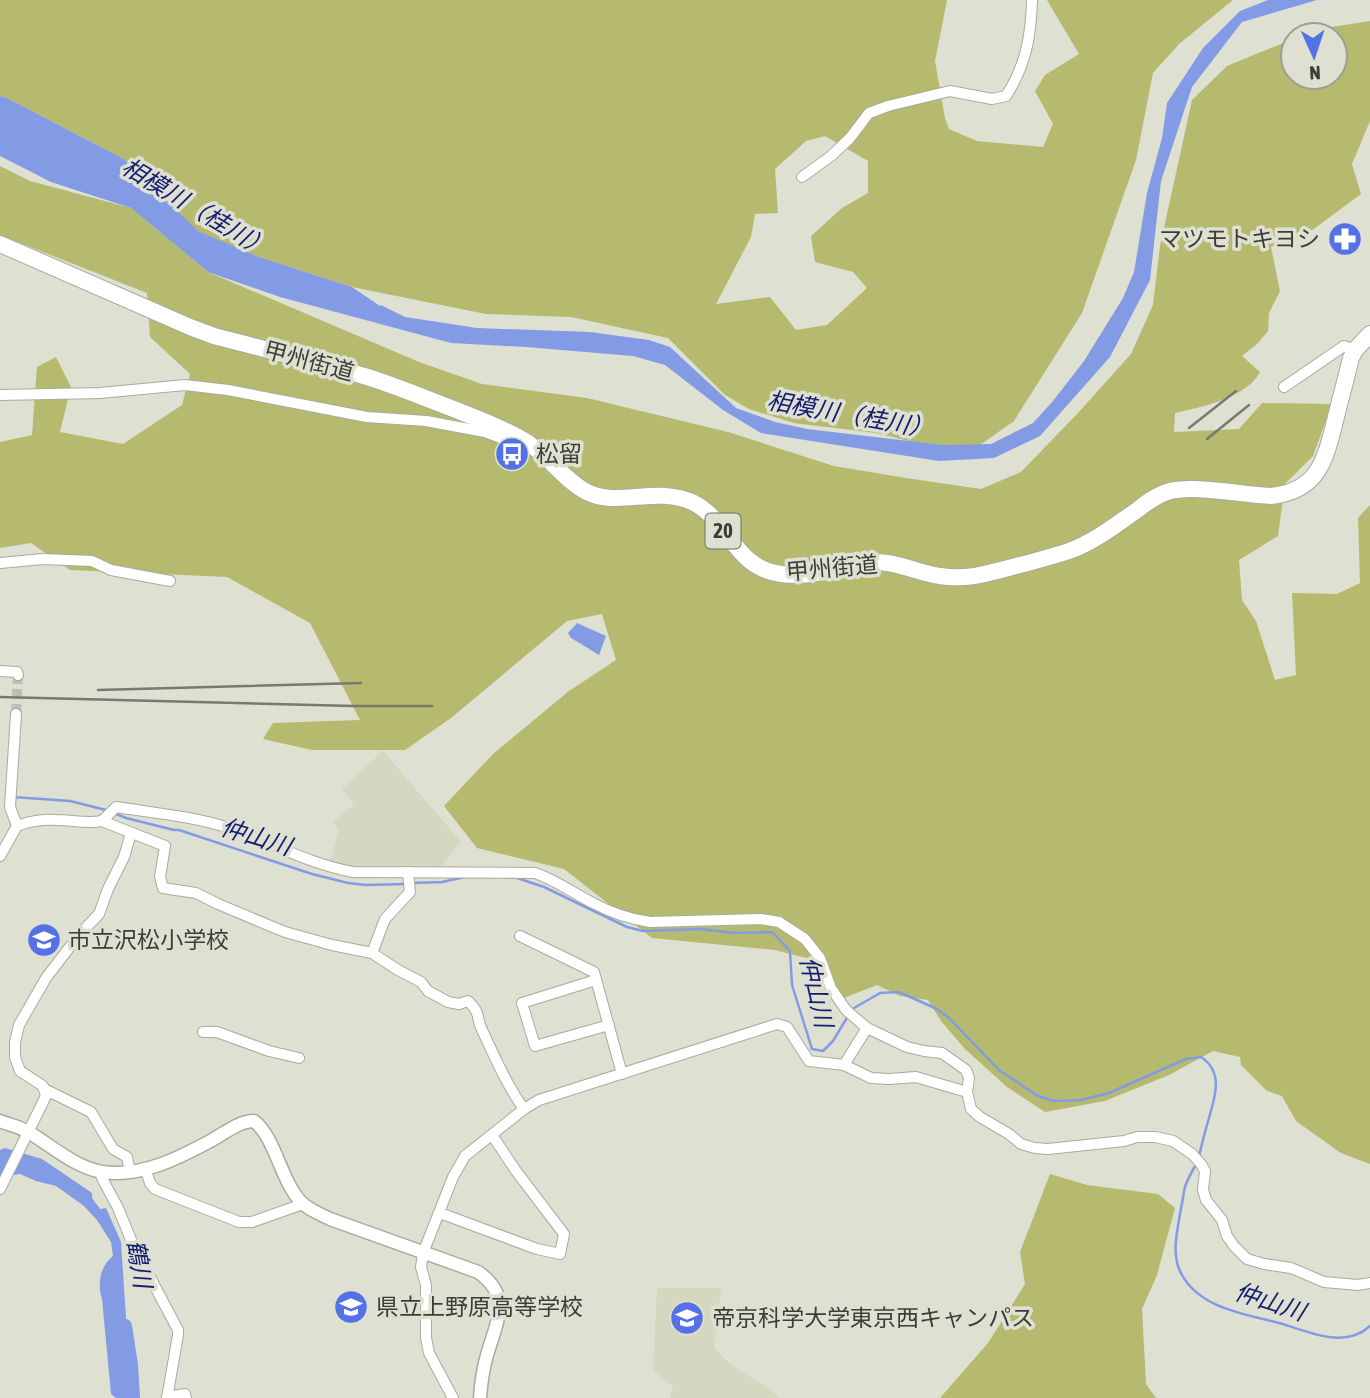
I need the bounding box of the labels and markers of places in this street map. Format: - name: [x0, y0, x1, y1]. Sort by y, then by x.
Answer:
- pharmacy icon: マツモトキヨシ: [1326, 220, 1364, 258]
- place label: マツモトキヨシ: [1159, 226, 1320, 252]
- bus stop icon: 松留: [493, 435, 531, 473]
- place label: 松留: [536, 441, 582, 467]
- school or university icon: 市立沢松小学校: [25, 921, 63, 959]
- place label: 市立沢松小学校: [68, 927, 229, 953]
- school or university icon: 県立上野原高等学校: [332, 1288, 370, 1326]
- place label: 県立上野原高等学校: [376, 1294, 583, 1320]
- school or university icon: 帝京科学大学東京西キャンパス: [668, 1299, 706, 1337]
- place label: 帝京科学大学東京西キャンパス: [712, 1305, 1034, 1331]

